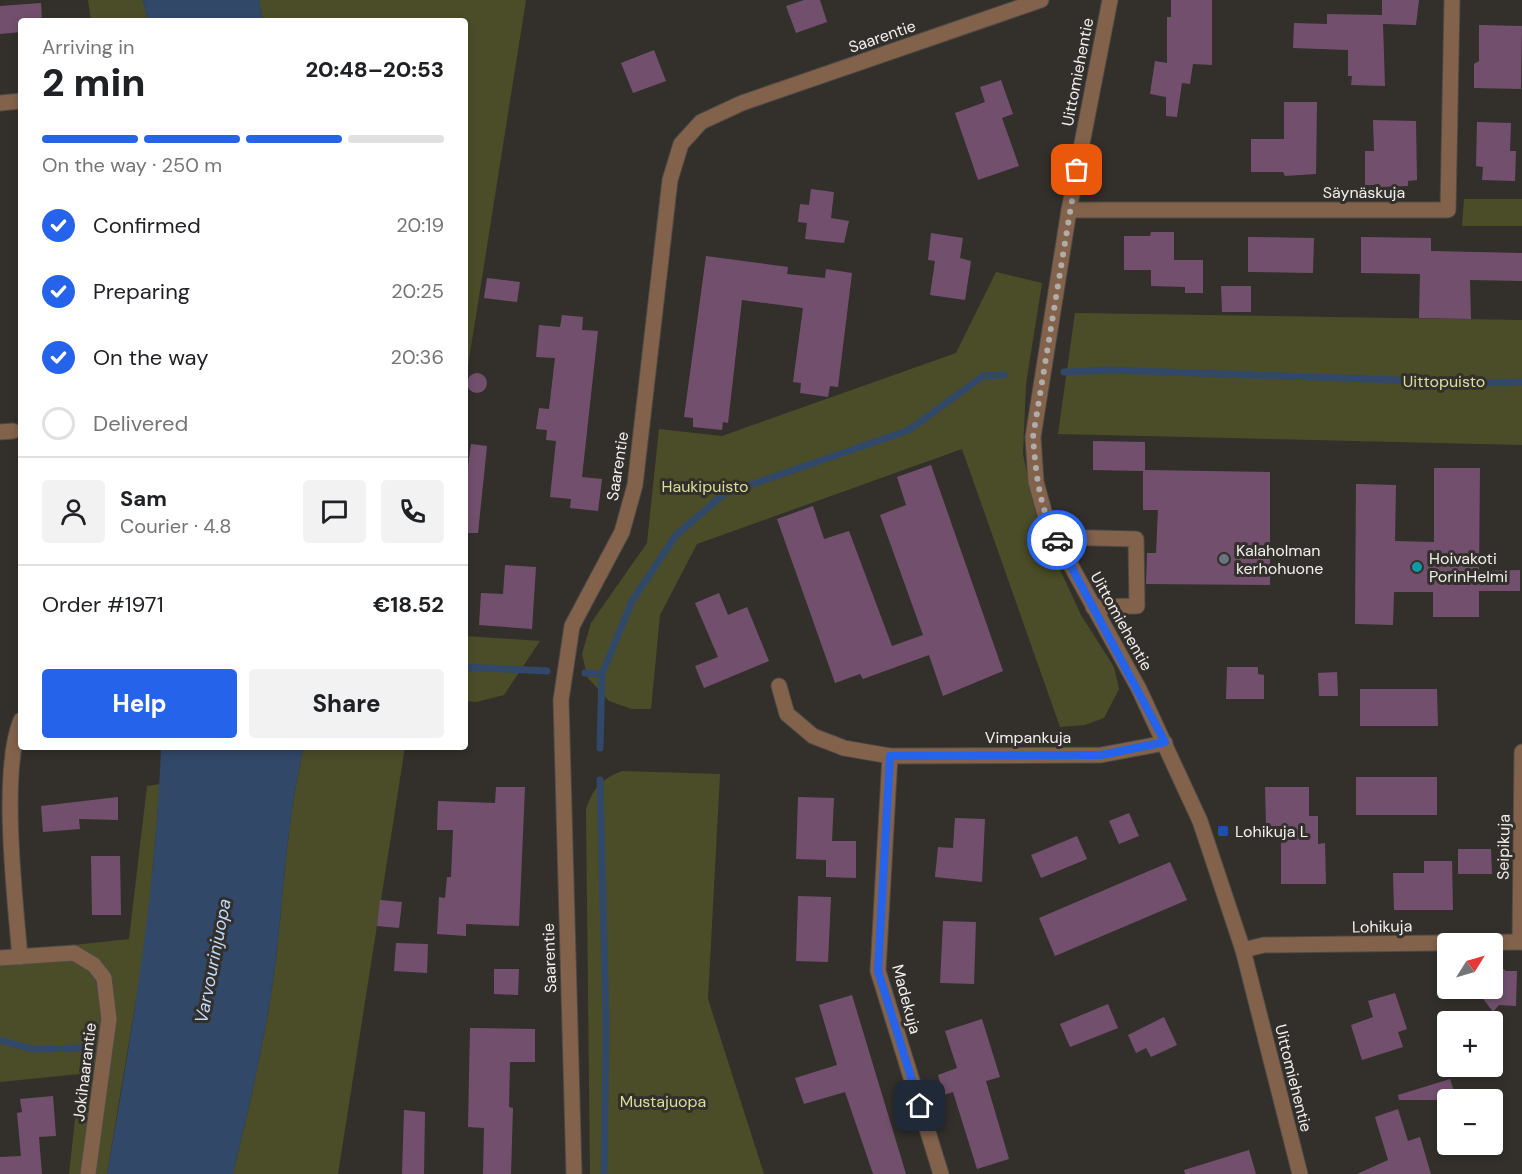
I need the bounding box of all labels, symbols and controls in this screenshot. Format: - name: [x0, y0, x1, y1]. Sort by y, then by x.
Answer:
- street label: Saarentie: [846, 15, 919, 58]
- street label: Uittomiehentie: [1057, 16, 1098, 128]
- text: Arriving in: [42, 34, 134, 60]
- text: 20:48–20:53: [305, 55, 444, 84]
- text: 2 min: [42, 57, 146, 108]
- pin: [1051, 144, 1102, 195]
- text: On the way · 250 m: [42, 152, 222, 178]
- icon: bag: [1060, 153, 1093, 186]
- street label: Säynäskuja: [1323, 182, 1405, 203]
- icon: check: [42, 209, 75, 242]
- text: Confirmed: [93, 211, 201, 240]
- text: 20:19: [396, 212, 444, 238]
- icon: check: [42, 275, 75, 308]
- text: Preparing: [93, 277, 190, 306]
- text: 20:25: [391, 278, 444, 304]
- icon: check: [42, 341, 75, 374]
- text: On the way: [93, 343, 208, 372]
- text: 20:36: [391, 344, 444, 370]
- park label: Uittopuisto: [1403, 371, 1485, 392]
- text: Delivered: [93, 409, 188, 438]
- street label: Saarentie: [602, 430, 633, 502]
- park label: Haukipuisto: [662, 476, 748, 497]
- button: person: [42, 480, 105, 543]
- button: chat: [303, 480, 366, 543]
- button: phone: [381, 480, 444, 543]
- text: Sam: [120, 484, 167, 513]
- courier: [1027, 510, 1087, 570]
- text: Courier · 4.8: [120, 513, 231, 539]
- icon: car: [1041, 524, 1074, 557]
- place label: Kalaholman kerhohuone: [1236, 540, 1323, 579]
- place label: Hoivakoti PorinHelmi: [1429, 548, 1508, 587]
- marker: Kalaholman kerhohuone: [1217, 552, 1231, 566]
- marker: Hoivakoti PorinHelmi: [1410, 560, 1424, 574]
- street label: Uittomiehentie: [1086, 568, 1157, 674]
- text: Order #1971: [42, 590, 164, 619]
- text: €18.52: [373, 590, 444, 619]
- button: Help: [42, 669, 237, 738]
- button: Share: [249, 669, 444, 738]
- street label: Vimpankuja: [985, 727, 1071, 748]
- street label: Seipikuja: [1492, 814, 1515, 880]
- place label: Lohikuja L: [1235, 821, 1308, 842]
- marker: Lohikuja L: [1216, 824, 1230, 838]
- water label: Varvourinjuopa: [189, 897, 237, 1025]
- street label: Lohikuja: [1352, 915, 1412, 938]
- street label: Saarentie: [538, 923, 561, 993]
- north arrow: [1437, 933, 1503, 999]
- map controls: [1437, 933, 1503, 1155]
- street label: Madekuja: [887, 962, 926, 1036]
- button: +: [1437, 1011, 1503, 1077]
- street label: Jokihaarantie: [68, 1022, 101, 1122]
- street label: Uittomiehentie: [1270, 1022, 1317, 1134]
- pin: [894, 1080, 945, 1131]
- icon: home: [903, 1089, 936, 1122]
- button: −: [1437, 1089, 1503, 1155]
- park label: Mustajuopa: [620, 1091, 706, 1112]

